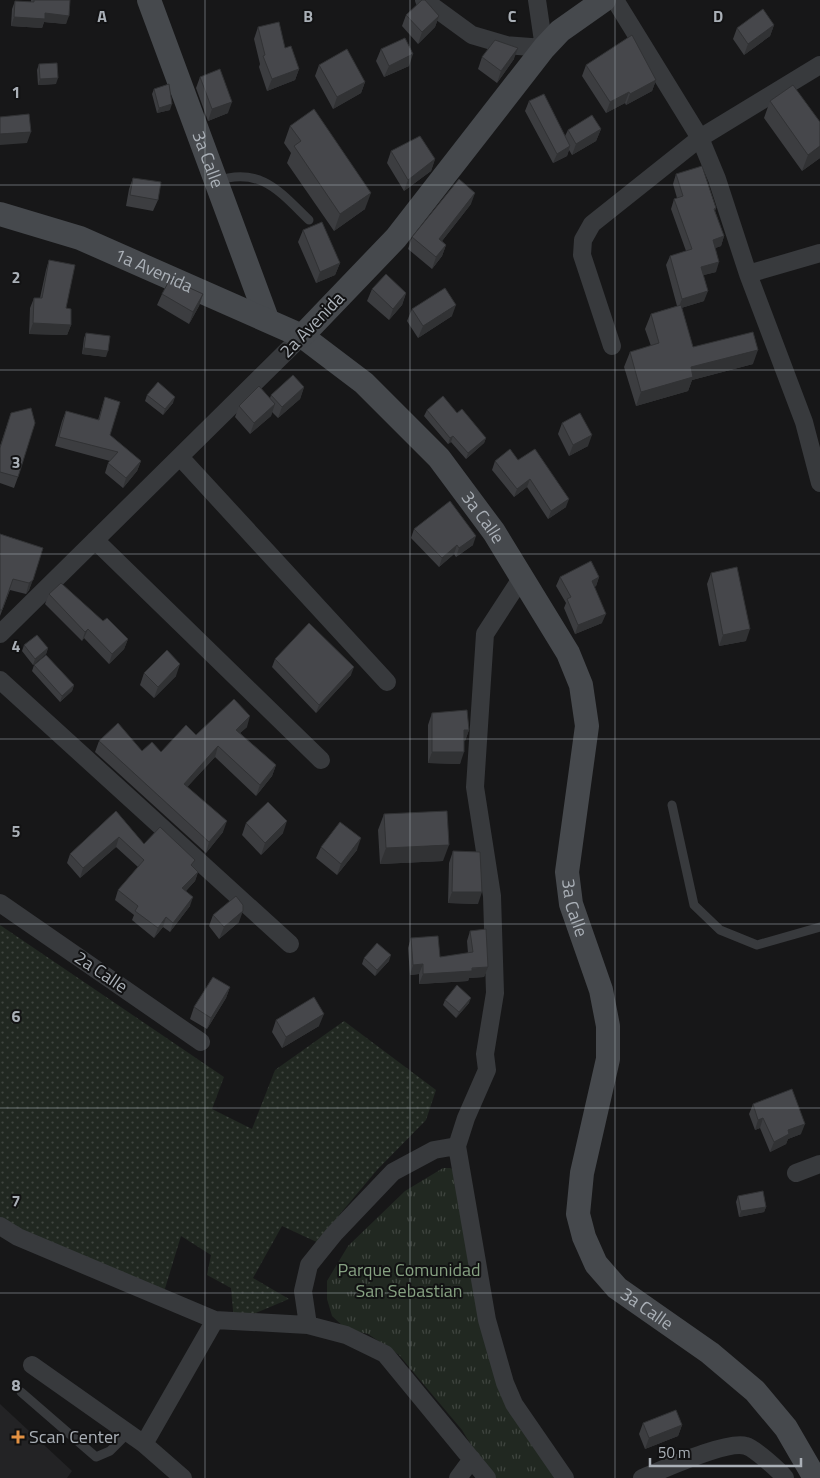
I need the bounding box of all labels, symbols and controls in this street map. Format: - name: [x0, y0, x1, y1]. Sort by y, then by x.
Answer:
- text: A: [97, 4, 107, 28]
- text: B: [303, 4, 313, 28]
- text: C: [508, 4, 517, 28]
- text: D: [713, 4, 723, 28]
- text: 1: [12, 80, 20, 104]
- street label: 3a Calle: [185, 127, 231, 192]
- street label: 1a Avenida: [110, 241, 197, 299]
- text: 2: [12, 265, 20, 289]
- street label: 2a Avenida: [273, 285, 350, 364]
- text: 3: [12, 450, 20, 474]
- street label: 3a Calle: [455, 485, 512, 549]
- text: 4: [12, 634, 21, 658]
- text: 5: [12, 819, 21, 843]
- street label: 3a Calle: [555, 877, 595, 940]
- street label: 2a Calle: [69, 944, 133, 999]
- text: 6: [12, 1004, 21, 1028]
- text: 7: [12, 1189, 20, 1213]
- park label: Parque Comunidad San Sebastian: [337, 1256, 481, 1304]
- street label: 3a Calle: [615, 1280, 679, 1336]
- text: 8: [12, 1373, 21, 1397]
- place label: Scan Center: [29, 1423, 119, 1450]
- marker: Scan Center: [11, 1430, 25, 1444]
- scale bar: [650, 1436, 801, 1468]
- text: 50 m: [658, 1441, 691, 1464]

